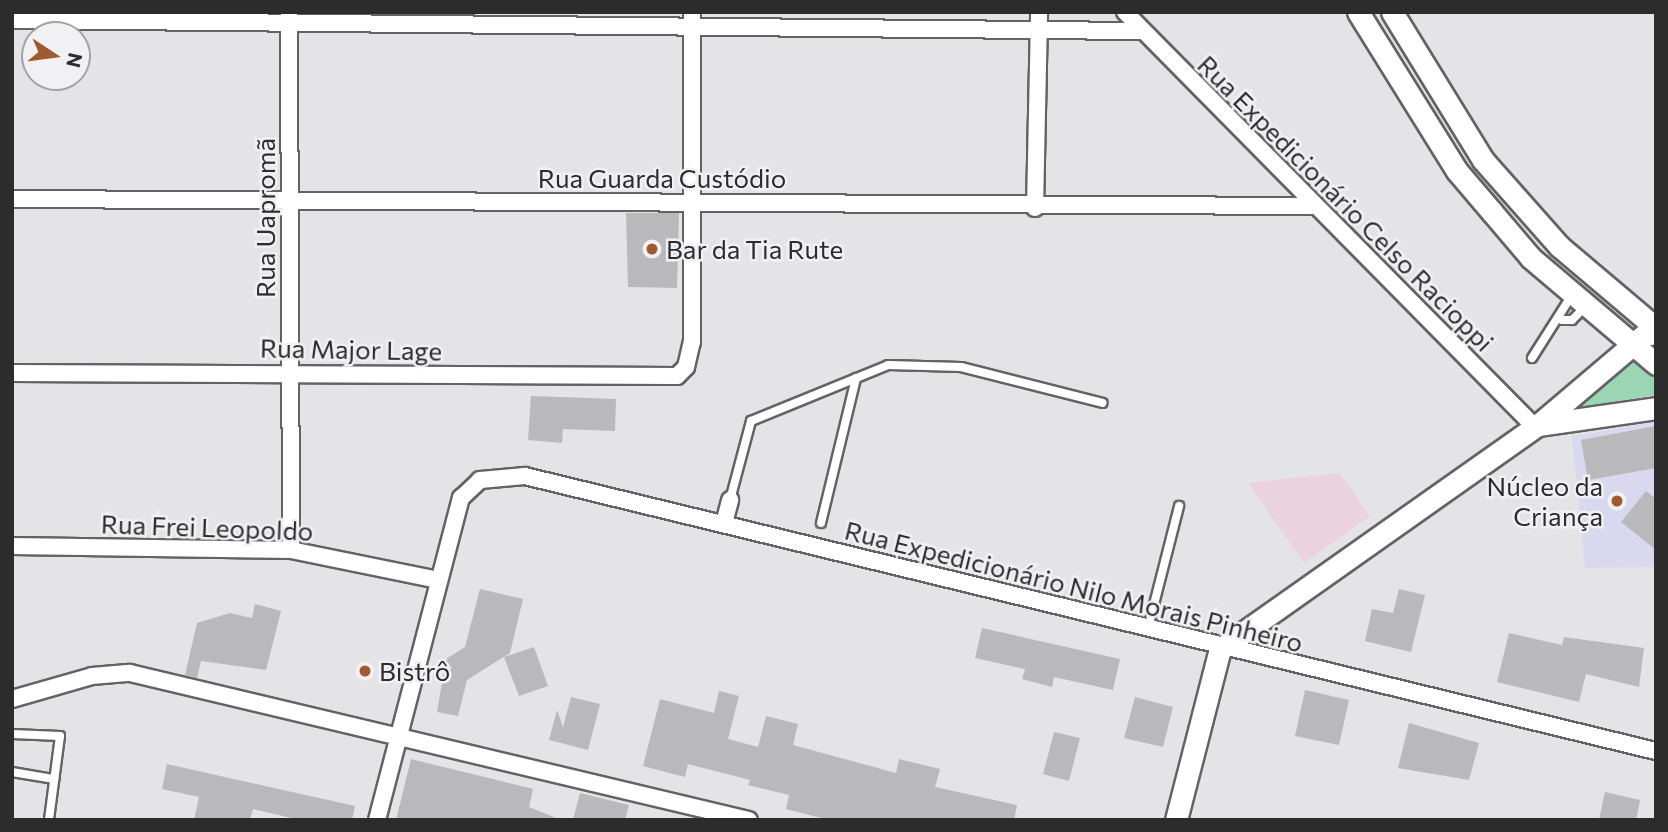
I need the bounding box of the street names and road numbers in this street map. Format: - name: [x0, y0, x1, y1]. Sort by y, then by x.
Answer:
- street label: Rua Expedicionário Celso Racioppi: [1192, 49, 1500, 357]
- street label: Rua Uapromã: [249, 138, 281, 298]
- street label: Rua Guarda Custódio: [538, 162, 786, 194]
- street label: Rua Major Lage: [260, 332, 442, 366]
- street label: Rua Frei Leopoldo: [100, 508, 314, 546]
- street label: Rua Expedicionário Nilo Morais Pinheiro: [842, 514, 1306, 658]

